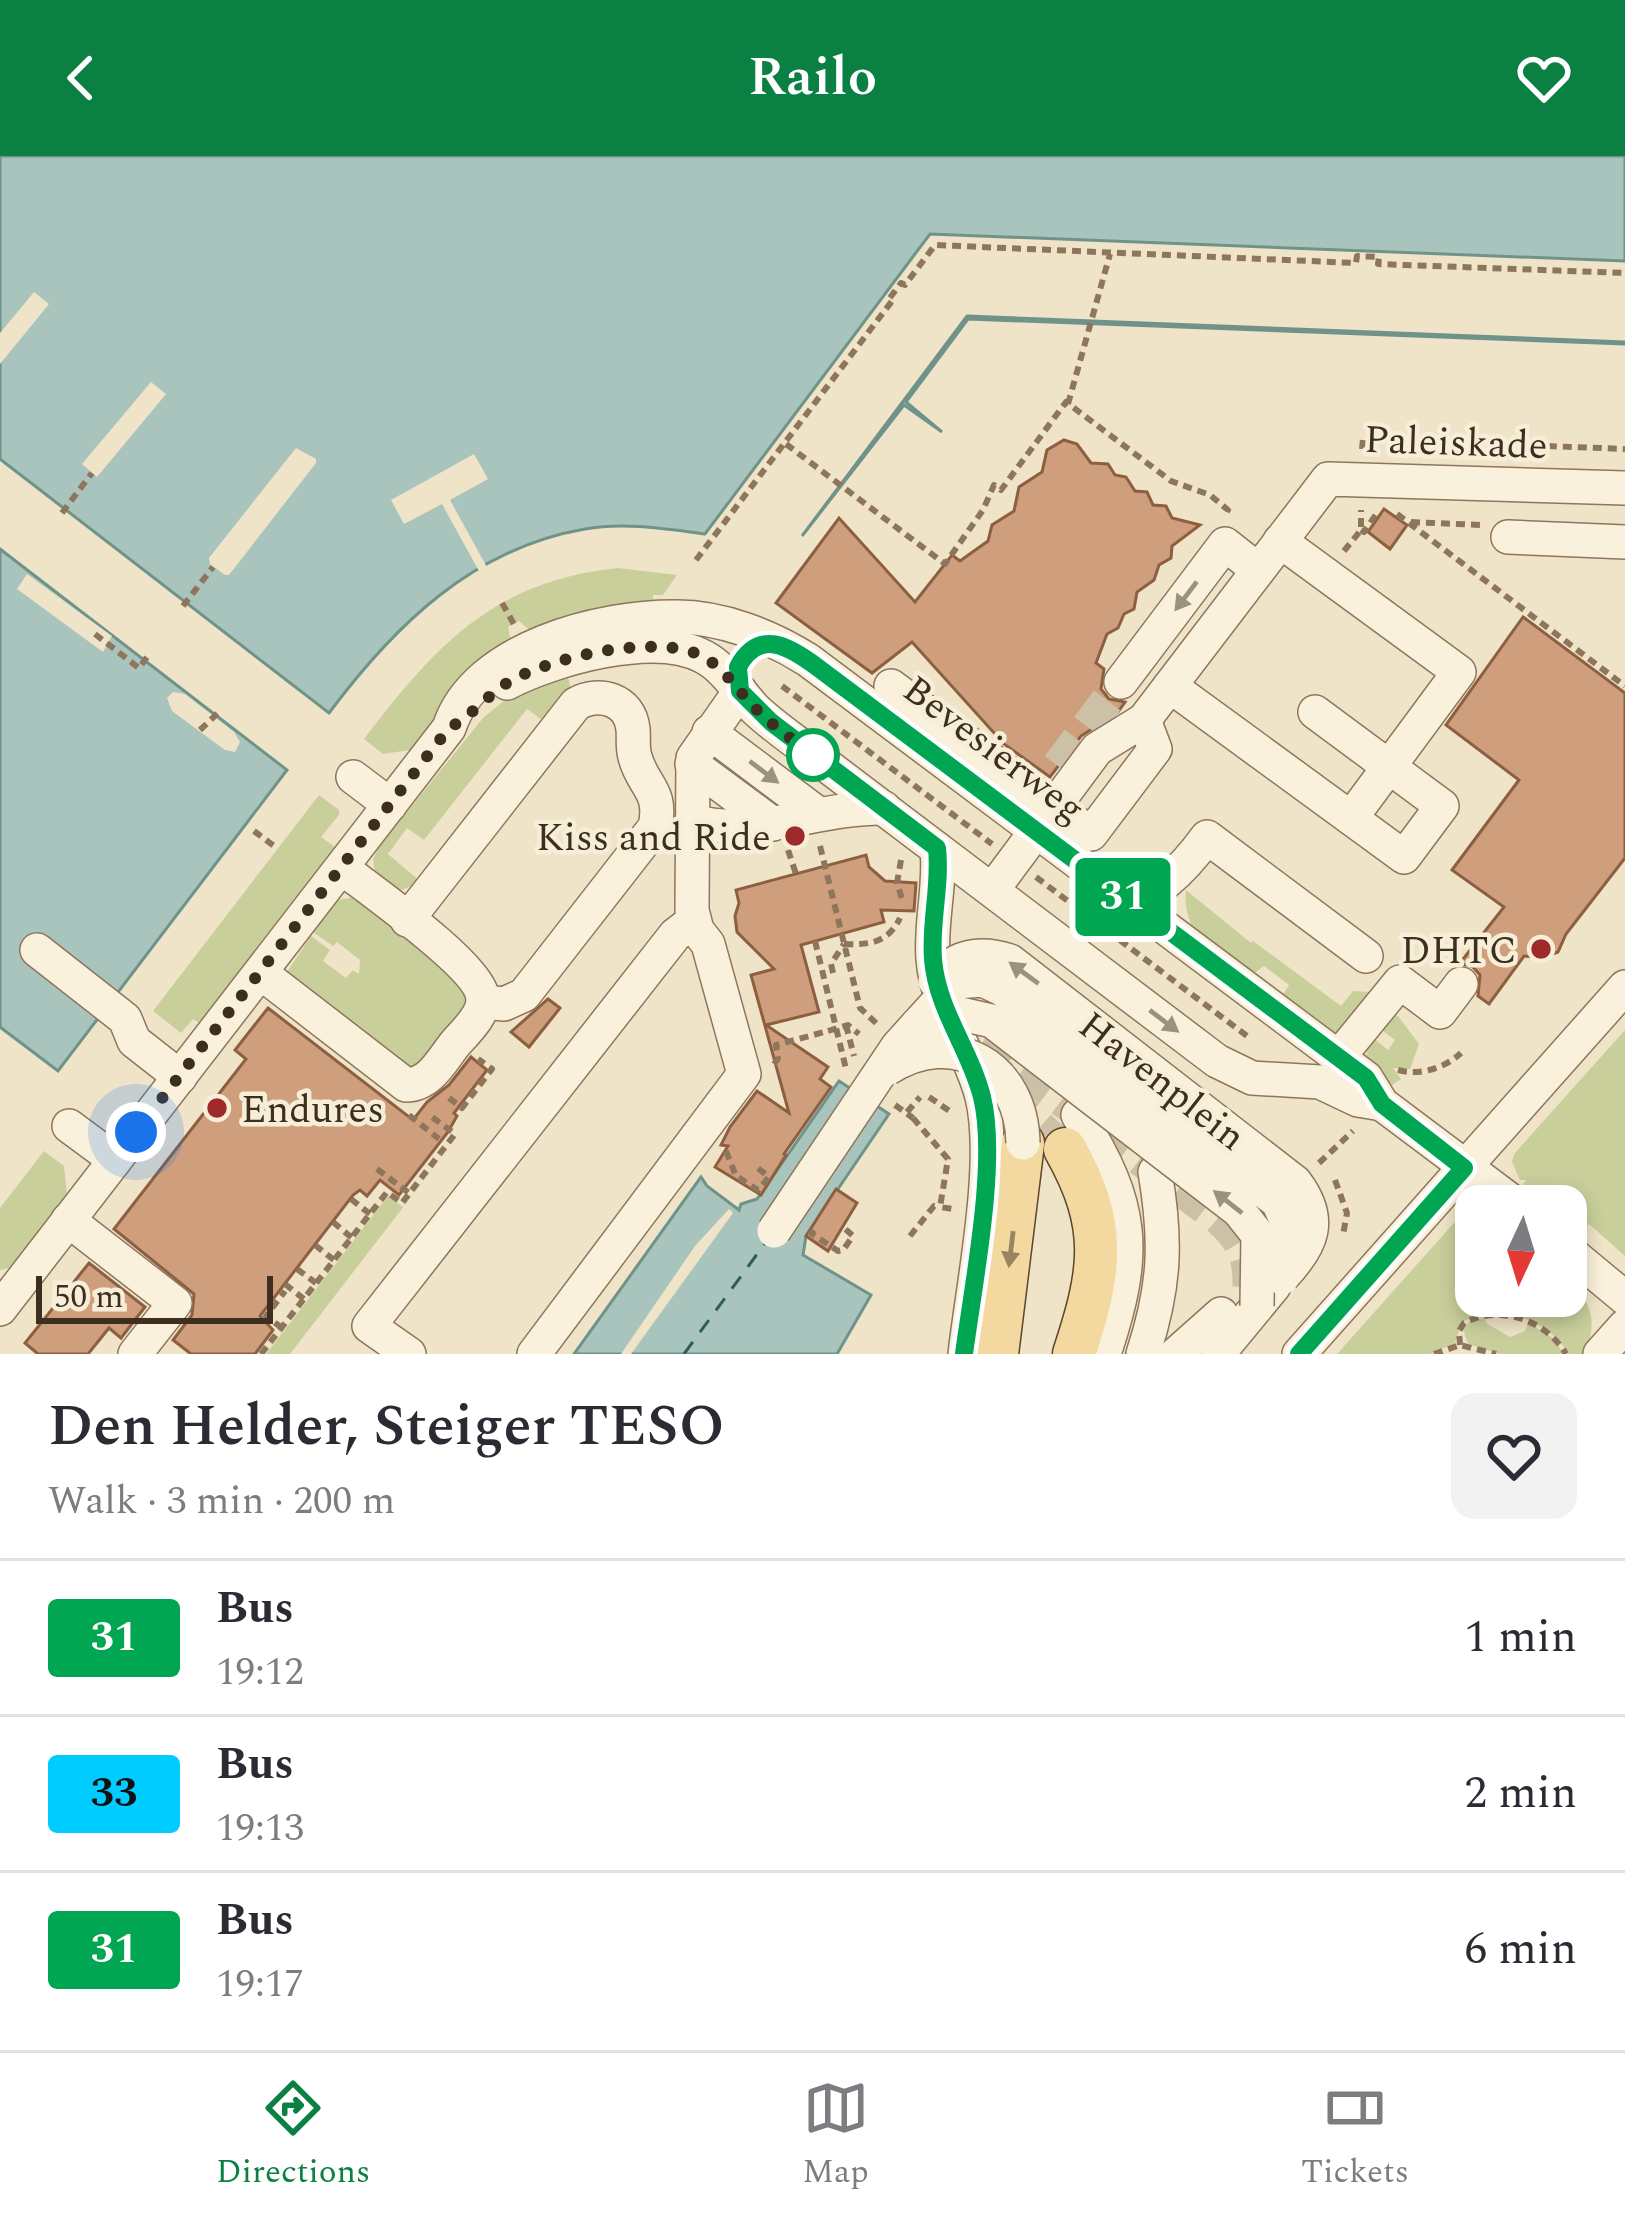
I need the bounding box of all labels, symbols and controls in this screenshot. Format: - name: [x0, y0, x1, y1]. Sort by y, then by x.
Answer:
- text: Railo: [748, 37, 877, 119]
- icon: back: [48, 45, 114, 111]
- icon: heart: [1511, 45, 1577, 111]
- street label: Paleiskade: [1363, 411, 1549, 476]
- one-way arrow: [1174, 581, 1198, 612]
- street label: Bevesierweg: [890, 662, 1097, 838]
- unlabelled marker: [788, 730, 838, 780]
- one-way arrow: [748, 760, 779, 784]
- place label: Kiss and Ride: [536, 809, 771, 868]
- marker: Kiss and Ride: [782, 823, 808, 849]
- line badge: 31: [1069, 858, 1177, 936]
- text: 31: [1099, 865, 1147, 928]
- place label: DHTC: [1401, 922, 1517, 981]
- marker: DHTC: [1528, 936, 1554, 962]
- one-way arrow: [1008, 961, 1039, 985]
- street label: Havenplein: [1065, 998, 1258, 1166]
- one-way arrow: [1149, 1008, 1180, 1032]
- place label: Endures: [241, 1081, 384, 1140]
- marker: Endures: [204, 1095, 230, 1121]
- your location: [106, 1102, 166, 1162]
- north arrow: [1455, 1185, 1587, 1317]
- map controls: [1455, 1185, 1587, 1317]
- one-way arrow: [1212, 1190, 1243, 1215]
- one-way arrow: [1001, 1230, 1020, 1268]
- scale bar: [36, 1270, 273, 1323]
- text: 50 m: [54, 1272, 124, 1322]
- text: Den Helder, Steiger TESO: [48, 1384, 724, 1470]
- button: heart: [1451, 1393, 1577, 1519]
- text: Walk · 3 min · 200 m: [48, 1472, 395, 1531]
- text: Bus: [216, 1574, 294, 1643]
- text: 1 min: [1464, 1603, 1577, 1672]
- text: 31: [90, 1606, 138, 1669]
- text: 19:12: [216, 1643, 304, 1702]
- text: Bus: [216, 1730, 294, 1799]
- text: 2 min: [1464, 1759, 1577, 1828]
- text: 33: [90, 1762, 138, 1825]
- text: 19:13: [216, 1799, 304, 1858]
- text: Bus: [216, 1886, 294, 1955]
- text: 6 min: [1464, 1915, 1577, 1984]
- text: 31: [90, 1918, 138, 1981]
- text: 19:17: [216, 1955, 304, 2014]
- tab: Directions: [216, 2075, 370, 2197]
- tab: Map: [802, 2075, 869, 2197]
- tab: Tickets: [1301, 2075, 1409, 2197]

